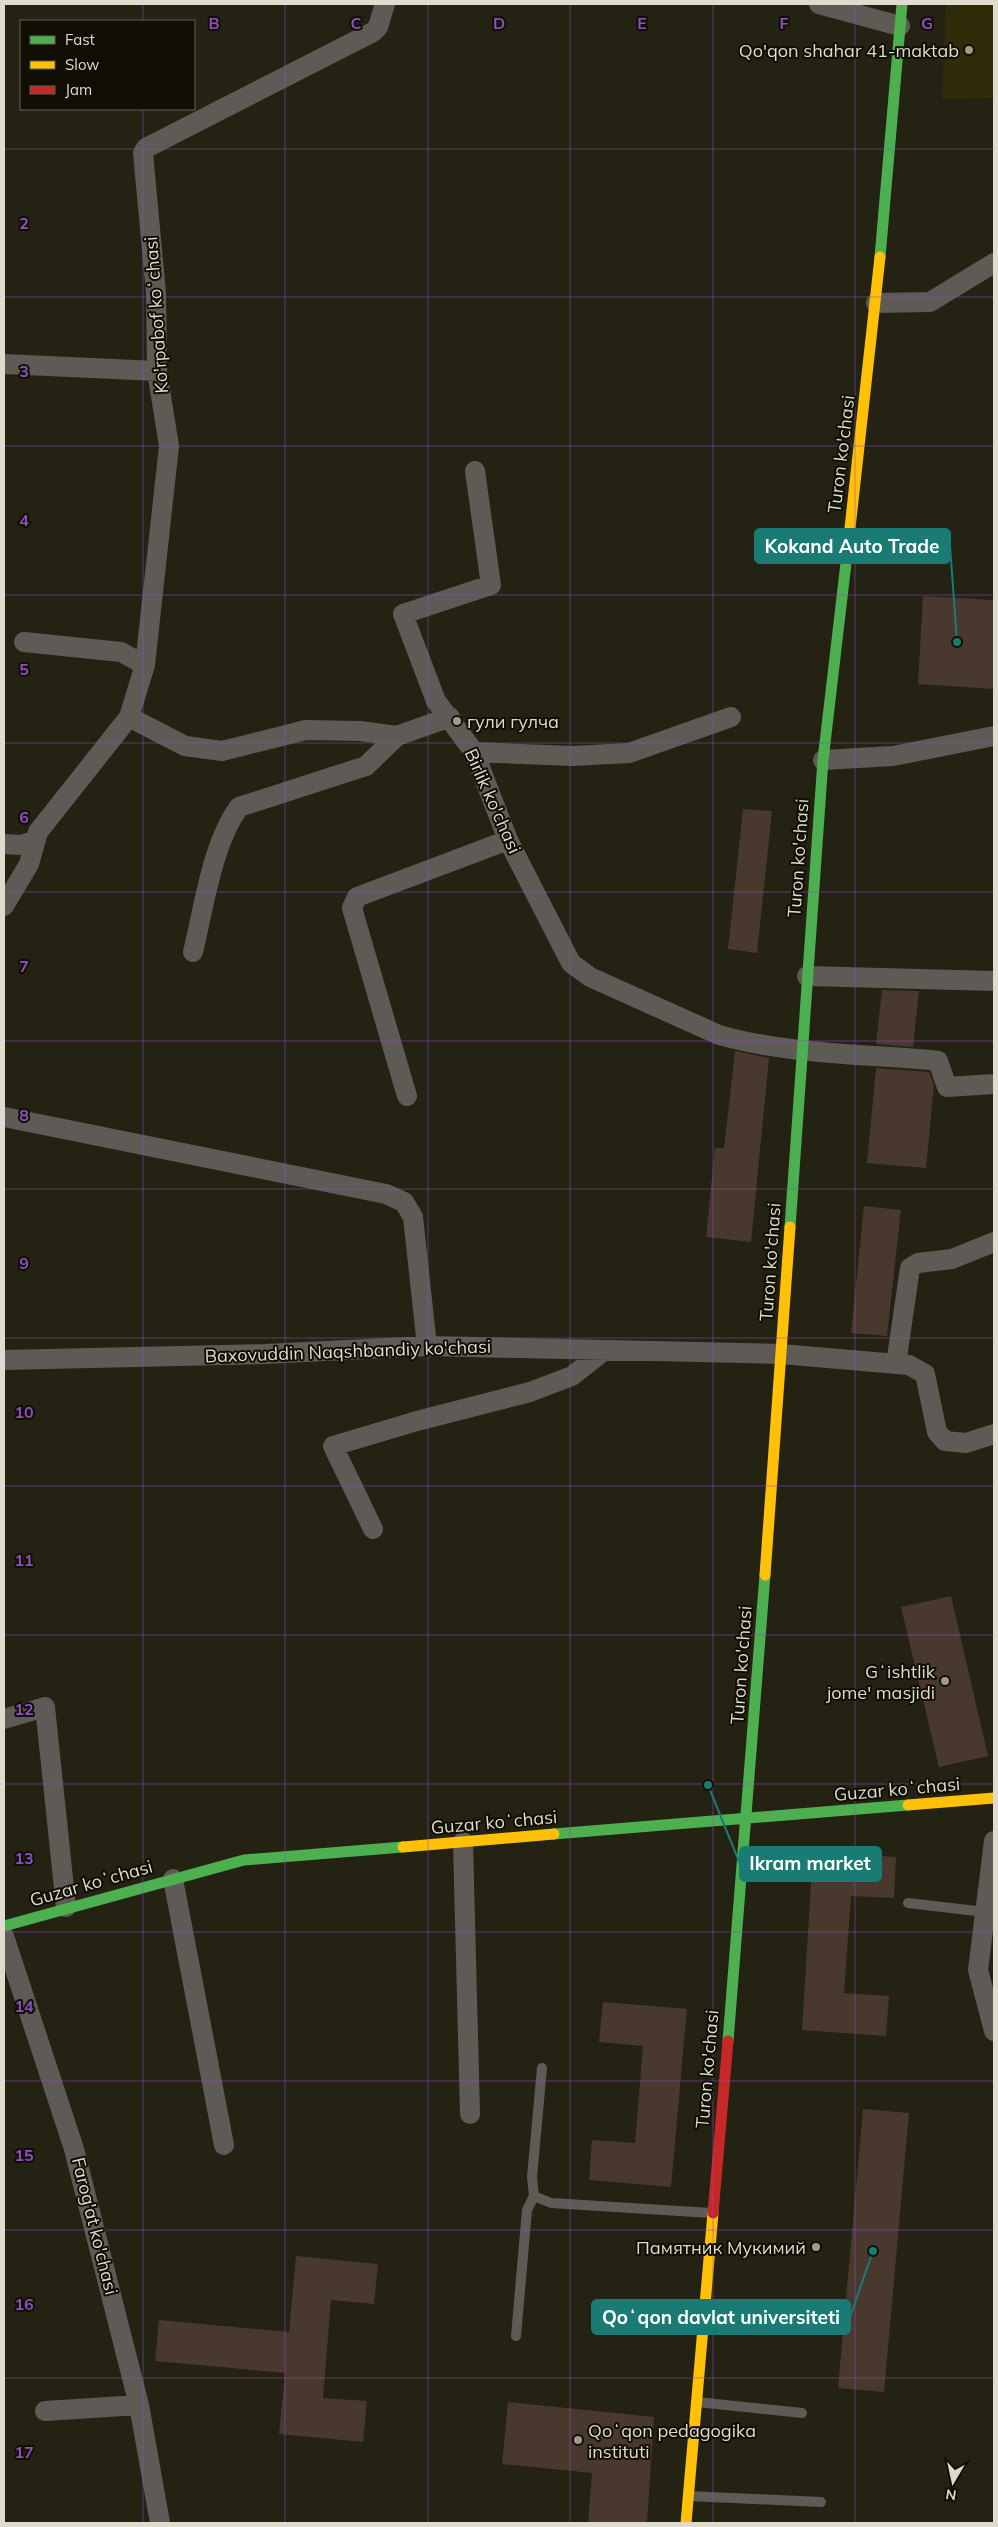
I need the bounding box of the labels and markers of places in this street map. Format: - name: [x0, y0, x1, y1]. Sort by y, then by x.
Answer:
- place label: Qo'qon shahar 41-maktab: [739, 39, 959, 62]
- marker: Qo'qon shahar 41-maktab: [963, 44, 975, 56]
- callout: Kokand Auto Trade: [755, 529, 950, 563]
- place label: гули гулча: [467, 710, 559, 733]
- marker: гули гулча: [451, 715, 463, 727]
- place label: Gʻishtlik jome' masjidi: [825, 1660, 936, 1704]
- marker: Gʻishtlik jome' masjidi: [939, 1675, 951, 1687]
- callout: Ikram market: [740, 1847, 881, 1881]
- place label: Памятник Мукимий: [636, 2236, 806, 2259]
- marker: Памятник Мукимий: [810, 2241, 822, 2253]
- callout: Qoʻqon davlat universiteti: [592, 2300, 850, 2334]
- place label: Qoʻqon pedagogika instituti: [588, 2419, 756, 2463]
- marker: Qoʻqon pedagogika instituti: [572, 2434, 584, 2446]

